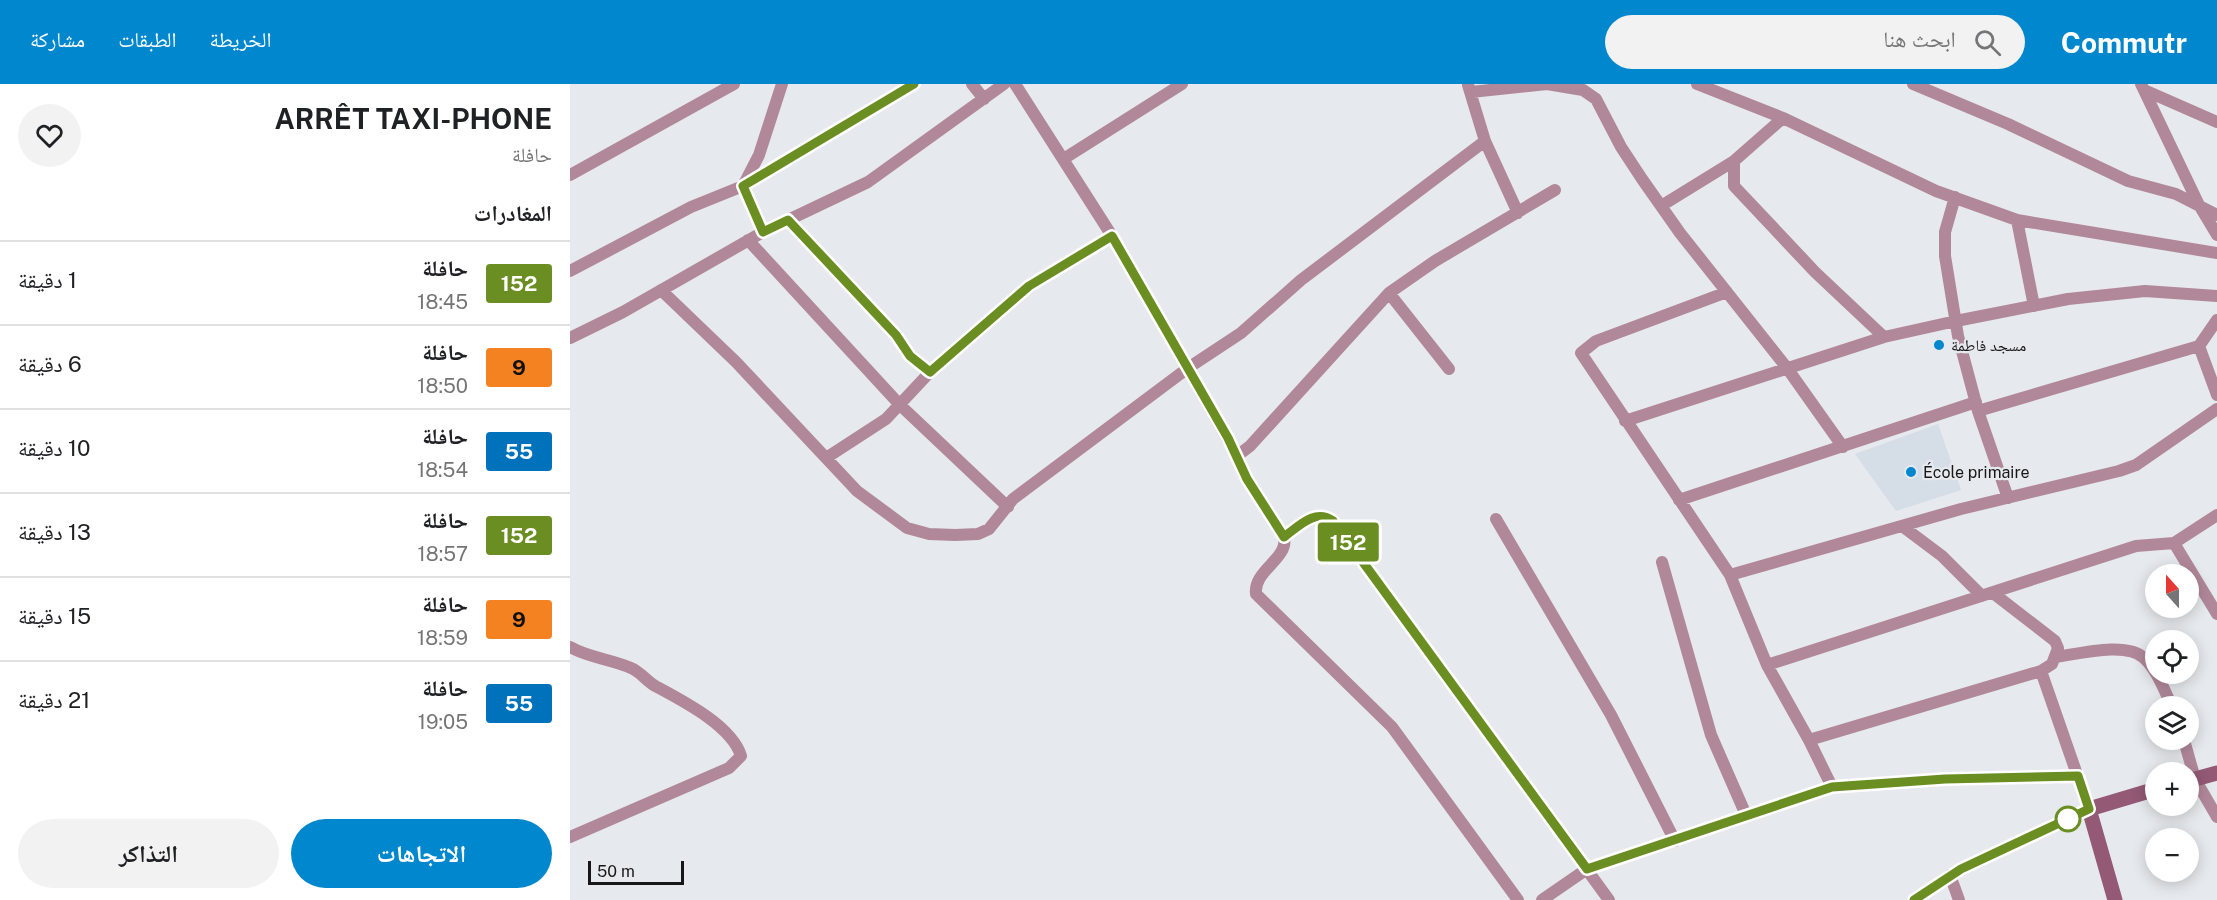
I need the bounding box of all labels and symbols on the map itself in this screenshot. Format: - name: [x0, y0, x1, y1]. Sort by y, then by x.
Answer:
- place label: مسجد فاطمة: [1951, 336, 2026, 355]
- marker: مسجد فاطمة: [1932, 338, 1946, 352]
- place label: École primaire: [1923, 462, 2030, 482]
- marker: École primaire: [1904, 465, 1918, 479]
- line badge: 152: [1314, 522, 1382, 562]
- north arrow: [2145, 564, 2199, 618]
- unlabelled marker: [2055, 806, 2081, 832]
- scale bar: [588, 858, 684, 886]

